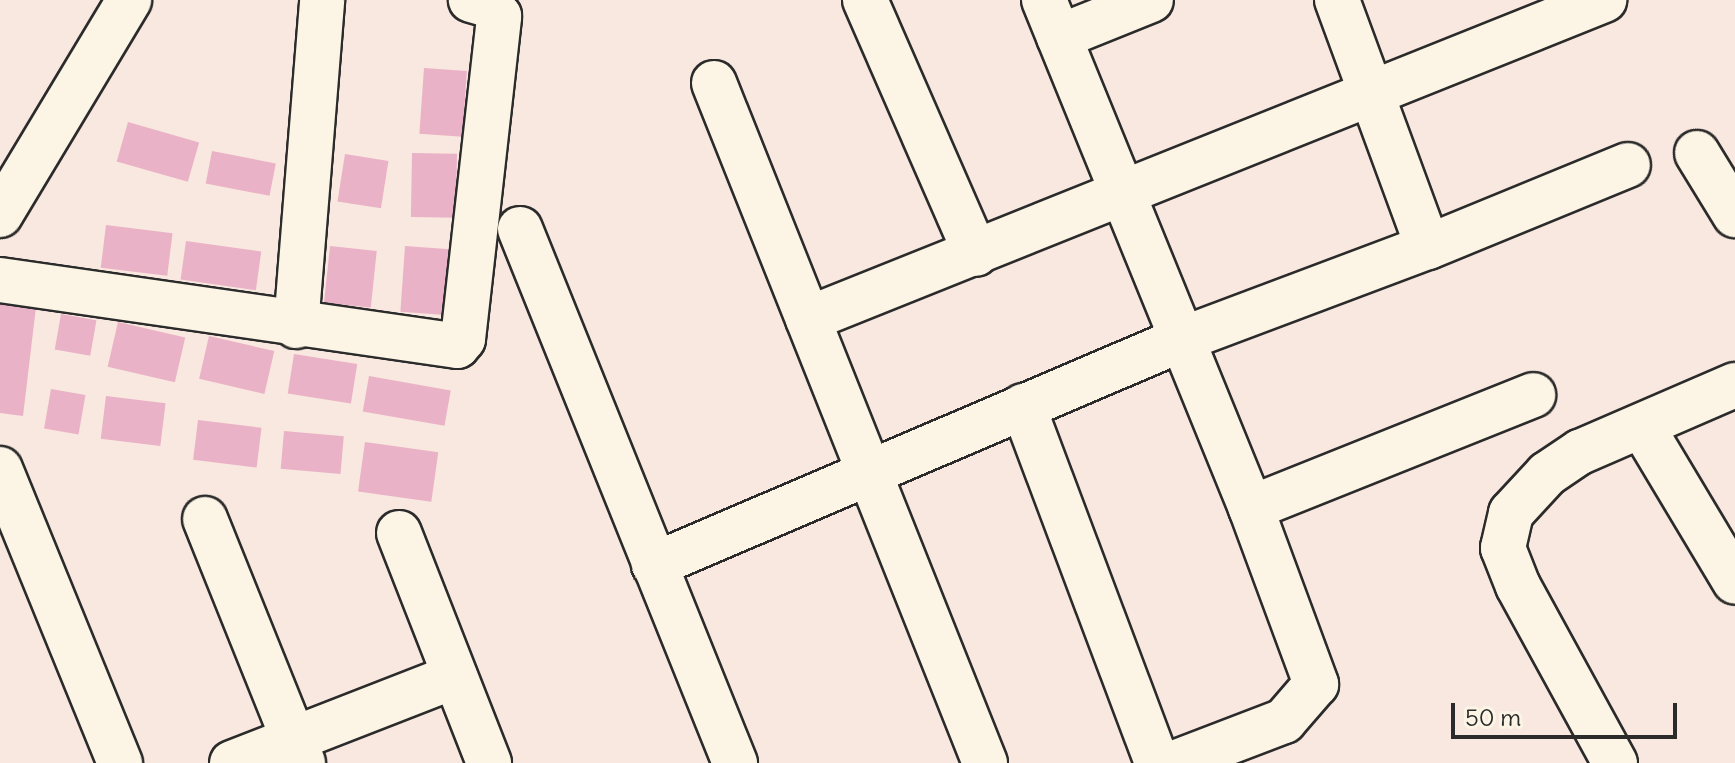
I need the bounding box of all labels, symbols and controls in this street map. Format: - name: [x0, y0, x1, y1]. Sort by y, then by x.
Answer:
- scale bar: [1455, 687, 1681, 737]
- text: 50 m: [1465, 702, 1521, 732]

